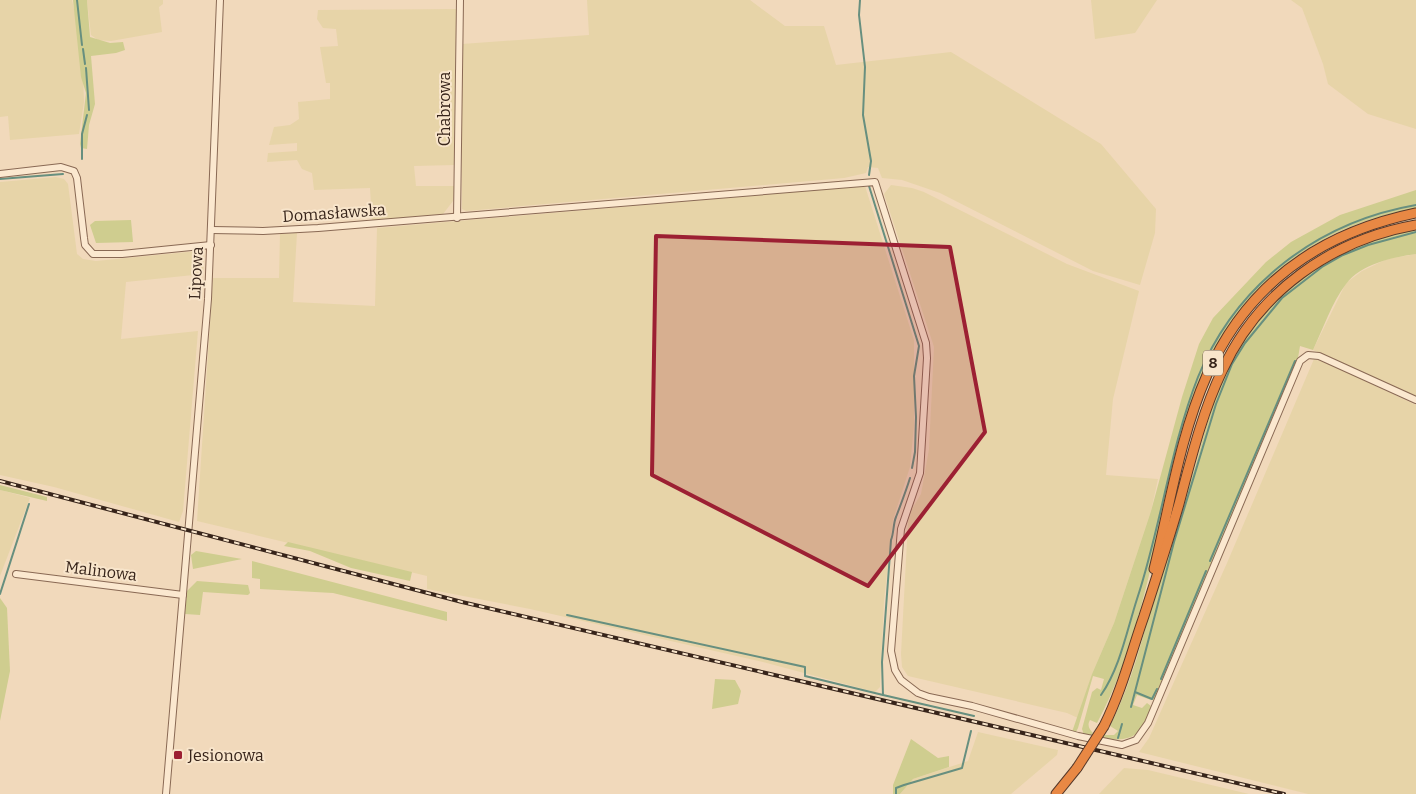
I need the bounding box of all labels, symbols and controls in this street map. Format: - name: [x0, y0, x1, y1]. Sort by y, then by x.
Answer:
- street label: Chabrowa: [435, 71, 454, 146]
- street label: Domasławska: [282, 200, 386, 226]
- street label: Lipowa: [185, 246, 207, 300]
- road number: 8: [1203, 350, 1223, 376]
- street label: Malinowa: [64, 557, 138, 585]
- place label: Jesionowa: [187, 746, 264, 765]
- marker: Jesionowa: [172, 749, 184, 761]

